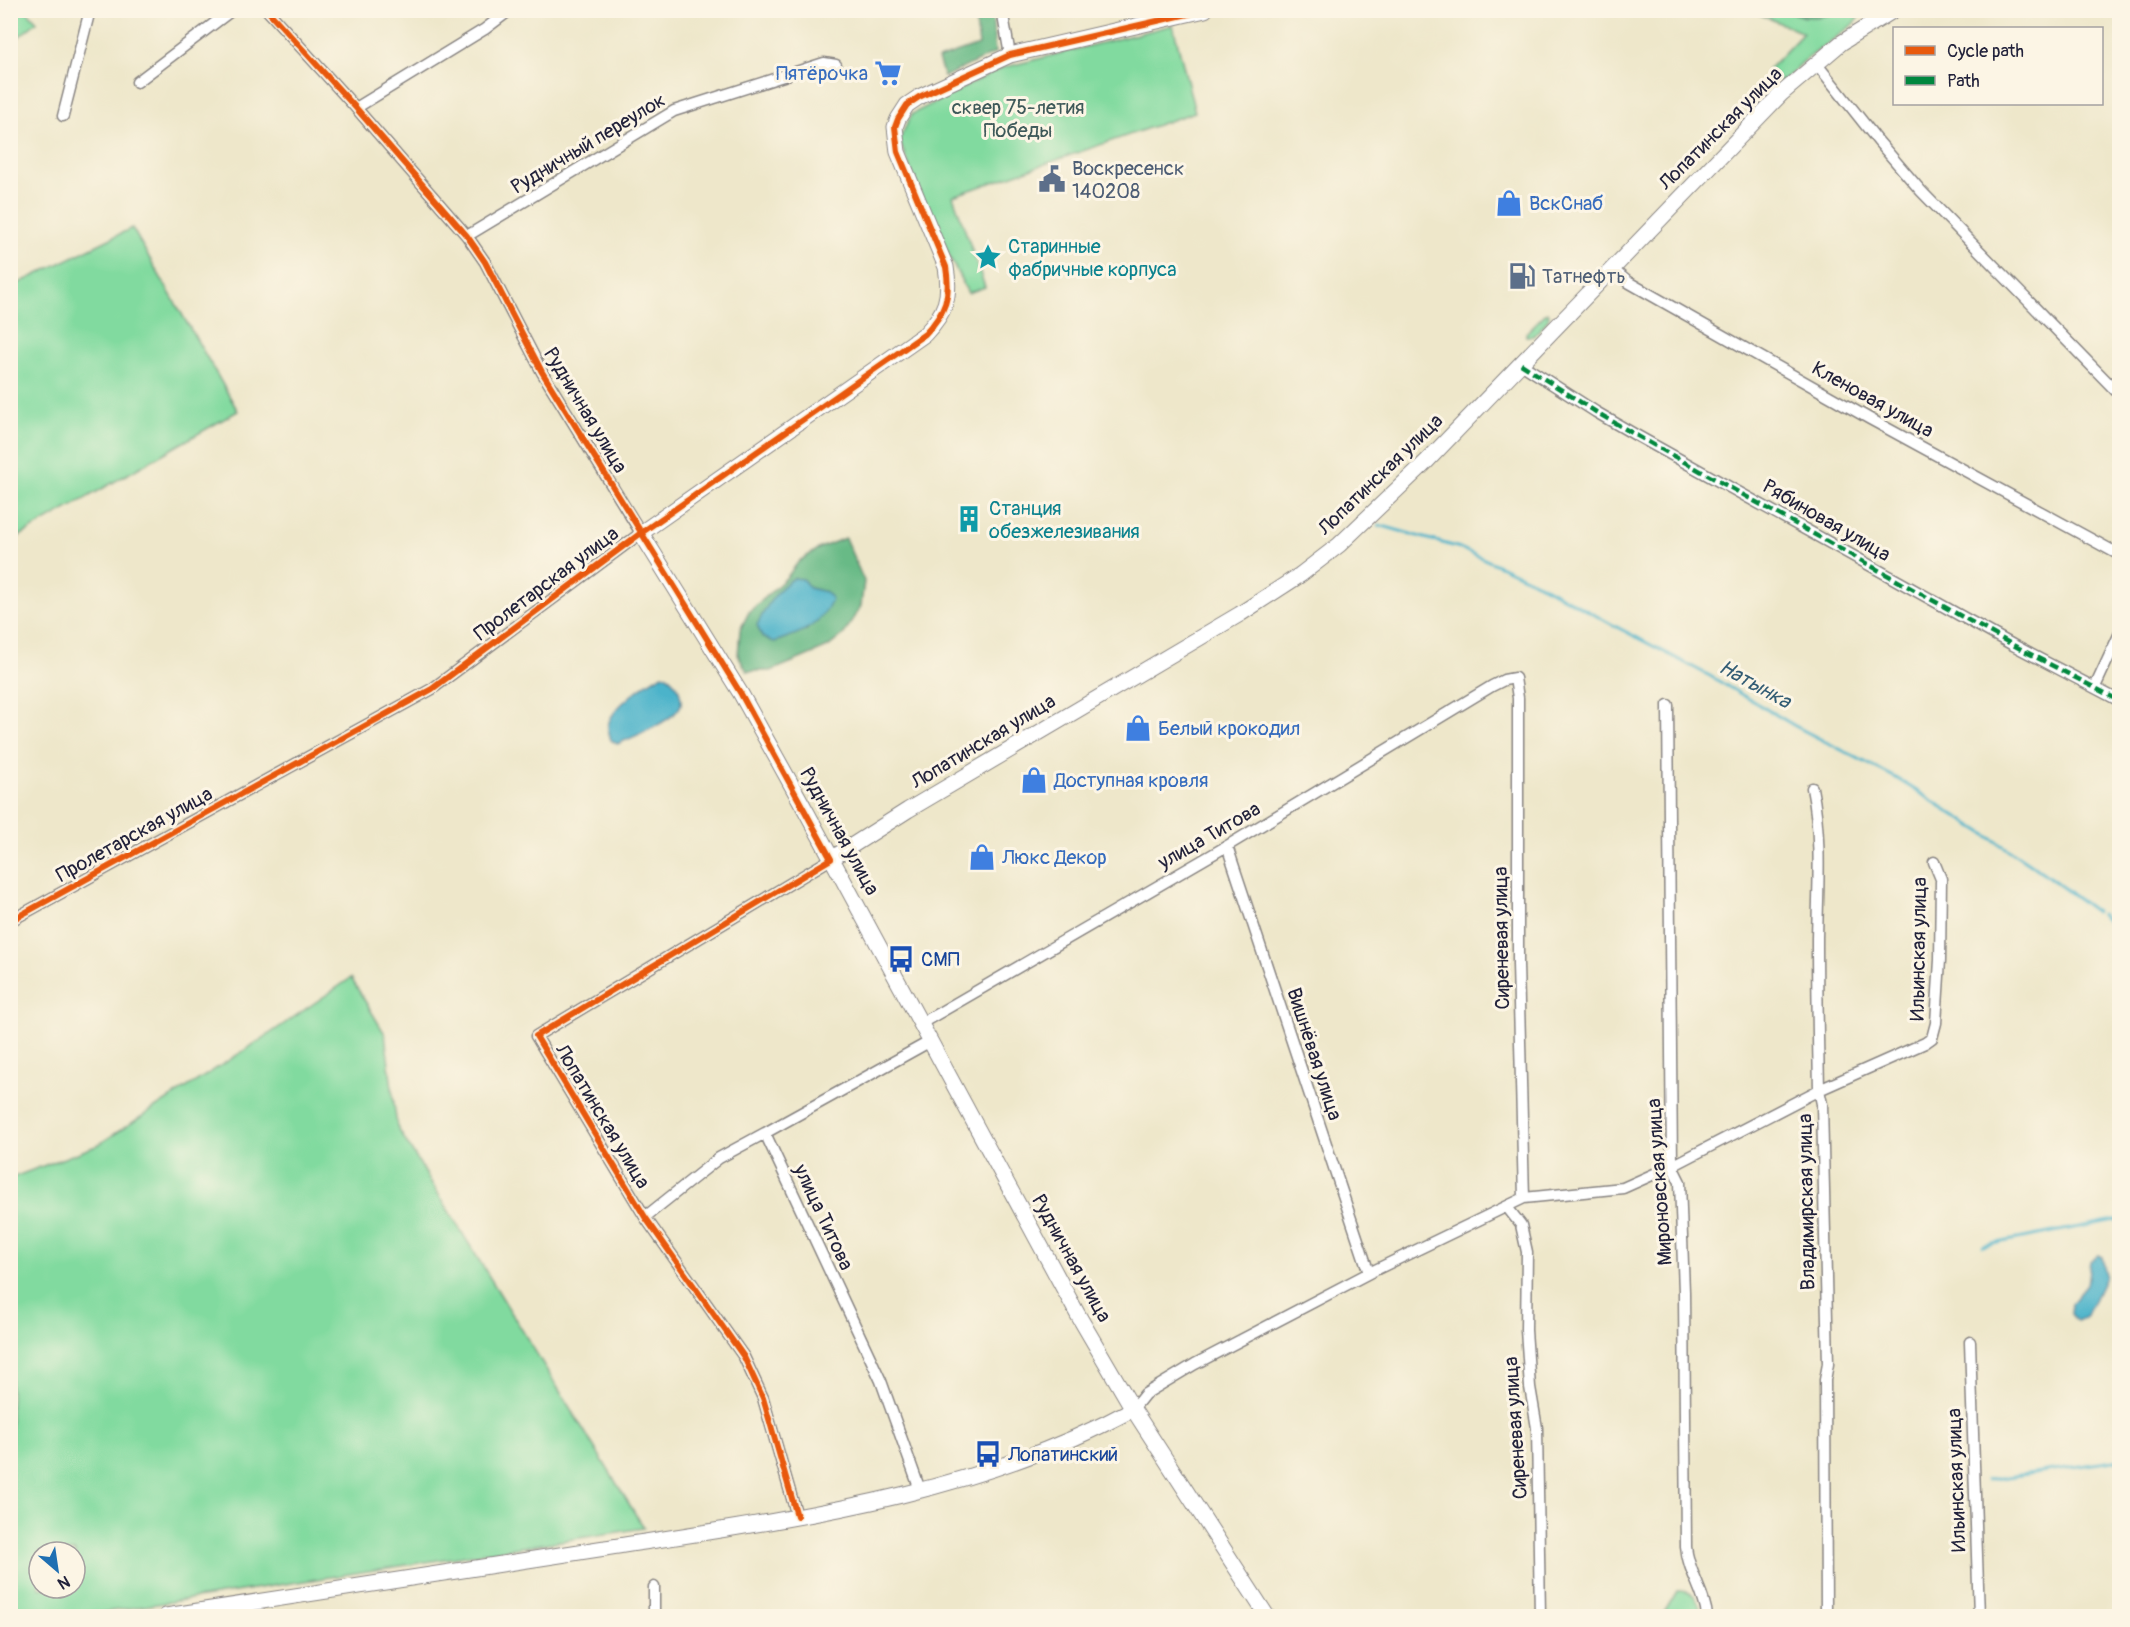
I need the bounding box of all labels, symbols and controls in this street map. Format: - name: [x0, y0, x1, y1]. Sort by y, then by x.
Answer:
- legend: [1893, 27, 2103, 105]
- text: Cycle path: [1947, 40, 2024, 63]
- supermarket icon: Пятёрочка: [873, 58, 903, 88]
- place label: Пятёрочка: [776, 61, 868, 86]
- street label: Лопатинская улица: [1653, 61, 1787, 196]
- text: Path: [1947, 70, 1980, 93]
- street label: Рудничный переулок: [507, 87, 670, 199]
- park label: сквер 75-летия Победы: [952, 95, 1084, 143]
- place label: Воскресенск 140208: [1072, 156, 1184, 204]
- public building icon: Воскресенск 140208: [1037, 164, 1067, 194]
- shop icon: ВскСнаб: [1494, 188, 1524, 218]
- place label: ВскСнаб: [1529, 191, 1603, 216]
- place label: Старинные фабричные корпуса: [1008, 234, 1176, 282]
- place icon: Старинные фабричные корпуса: [973, 242, 1003, 272]
- fuel station icon: Татнефть: [1507, 261, 1537, 291]
- place label: Татнефть: [1542, 264, 1626, 289]
- street label: Рудничная улица: [538, 343, 633, 478]
- street label: Кленовая улица: [1808, 356, 1938, 443]
- street label: Лопатинская улица: [1312, 408, 1448, 541]
- street label: Рябиновая улица: [1759, 474, 1895, 567]
- place label: Станция обезжелезивания: [989, 496, 1140, 544]
- building icon: Станция обезжелезивания: [954, 504, 984, 534]
- street label: Пролетарская улица: [469, 521, 624, 646]
- water label: Натынка: [1714, 654, 1797, 716]
- street label: Лопатинская улица: [905, 688, 1060, 795]
- shop icon: Белый крокодил: [1123, 713, 1153, 743]
- place label: Белый крокодил: [1158, 716, 1300, 741]
- street label: Рудничная улица: [794, 763, 885, 900]
- shop icon: Доступная кровля: [1019, 765, 1049, 795]
- place label: Доступная кровля: [1053, 768, 1209, 793]
- street label: Пролетарская улица: [52, 781, 217, 888]
- street label: улица Титова: [1153, 796, 1265, 875]
- shop icon: Люкс Декор: [967, 842, 997, 872]
- place label: Люкс Декор: [1001, 845, 1107, 870]
- street label: Сиреневая улица: [1488, 866, 1515, 1010]
- street label: Ильинская улица: [1905, 877, 1932, 1021]
- bus stop icon: СМП: [886, 944, 916, 974]
- place label: СМП: [921, 947, 960, 972]
- street label: Вишнёвая улица: [1281, 985, 1348, 1124]
- street label: Лопатинская улица: [549, 1038, 656, 1193]
- street label: Мироновская улица: [1641, 1098, 1678, 1266]
- street label: Владимирская улица: [1792, 1113, 1821, 1291]
- street label: улица Титова: [788, 1159, 859, 1274]
- street label: Рудничная улица: [1026, 1190, 1117, 1327]
- street label: Сиреневая улица: [1498, 1356, 1533, 1500]
- street label: Ильинская улица: [1941, 1408, 1972, 1552]
- bus stop icon: Лопатинский: [973, 1439, 1003, 1469]
- place label: Лопатинский: [1007, 1442, 1118, 1467]
- north arrow: [27, 1540, 87, 1600]
- text: N: [54, 1571, 73, 1594]

